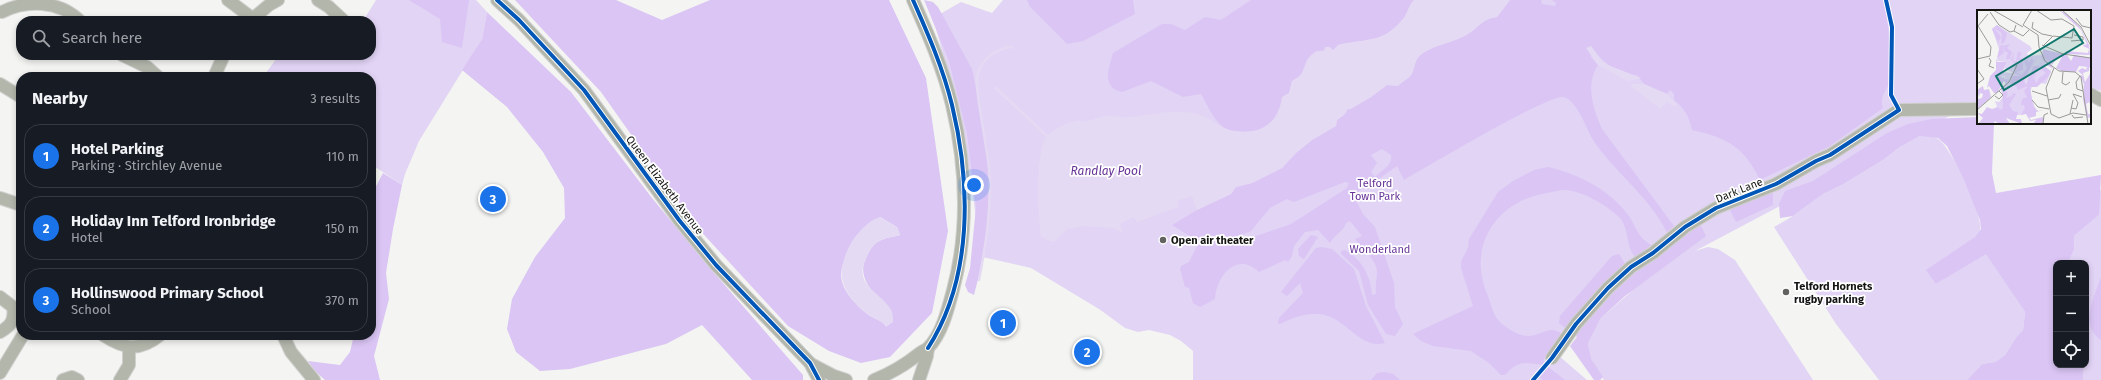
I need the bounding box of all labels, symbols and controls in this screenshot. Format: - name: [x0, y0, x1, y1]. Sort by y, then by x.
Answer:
- inset map: [1977, 10, 2091, 124]
- search box: [16, 16, 376, 60]
- icon: search: [30, 27, 52, 49]
- text: Search here: [62, 29, 142, 47]
- text: Nearby: [32, 88, 87, 109]
- text: 3 results: [310, 91, 360, 106]
- street label: Queen Elizabeth Avenue: [623, 133, 706, 237]
- text: Hotel Parking: [71, 140, 163, 158]
- text: 1: [43, 149, 49, 164]
- text: 110 m: [326, 149, 359, 164]
- text: Parking · Stirchley Avenue: [71, 158, 222, 173]
- water label: Randlay Pool: [1071, 164, 1141, 178]
- your location: [964, 175, 984, 195]
- street label: Dark Lane: [1714, 175, 1765, 206]
- park label: Telford Town Park: [1350, 177, 1401, 203]
- pin: 3: [480, 184, 506, 214]
- text: Holiday Inn Telford Ironbridge: [71, 212, 276, 230]
- text: 2: [43, 221, 49, 236]
- text: 150 m: [325, 221, 359, 236]
- text: Hotel: [71, 230, 103, 245]
- place label: Open air theater: [1171, 234, 1254, 247]
- marker: Open air theater: [1158, 235, 1168, 245]
- park label: Wonderland: [1350, 243, 1410, 256]
- map controls: [2053, 260, 2089, 368]
- button: +: [2053, 260, 2089, 296]
- place label: Telford Hornets rugby parking: [1794, 280, 1873, 306]
- text: Hollinswood Primary School: [71, 284, 264, 302]
- marker: Telford Hornets rugby parking: [1781, 287, 1791, 297]
- text: 3: [43, 293, 49, 308]
- text: 370 m: [325, 293, 359, 308]
- button: −: [2053, 296, 2089, 332]
- text: School: [71, 302, 111, 317]
- pin: 1: [990, 308, 1016, 338]
- button: locate: [2053, 332, 2089, 368]
- pin: 2: [1074, 337, 1100, 367]

